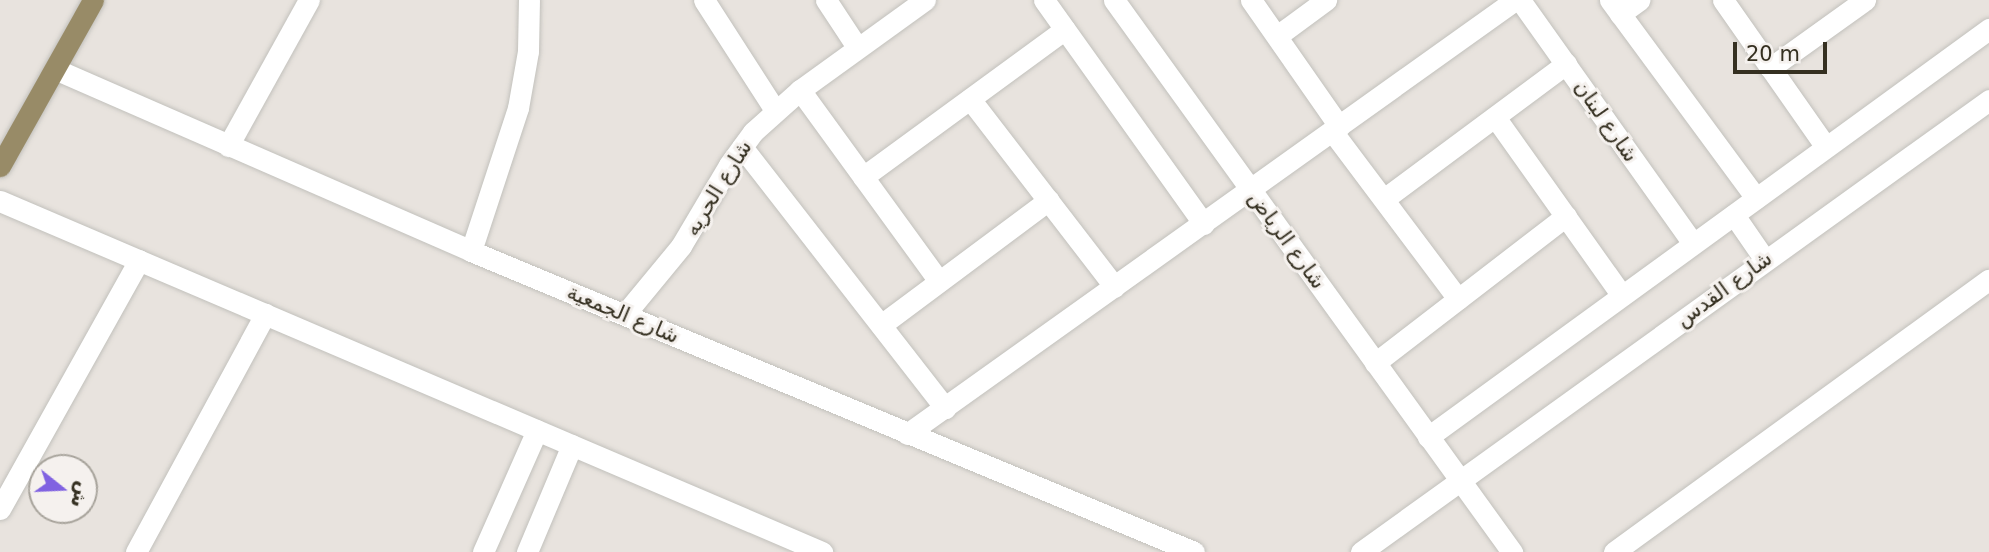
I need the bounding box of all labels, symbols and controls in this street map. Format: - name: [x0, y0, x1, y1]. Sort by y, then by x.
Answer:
- scale bar: [1737, 28, 1832, 72]
- text: 20 m: [1746, 42, 1800, 66]
- street label: شارع لبنان: [1569, 75, 1643, 167]
- street label: شارع الحريه: [679, 136, 757, 240]
- street label: شارع الرياض: [1243, 186, 1331, 294]
- street label: شارع القدس: [1671, 246, 1777, 332]
- street label: شارع الجمعية: [563, 279, 683, 349]
- north arrow: [28, 454, 98, 524]
- text: ش: [67, 479, 96, 511]

